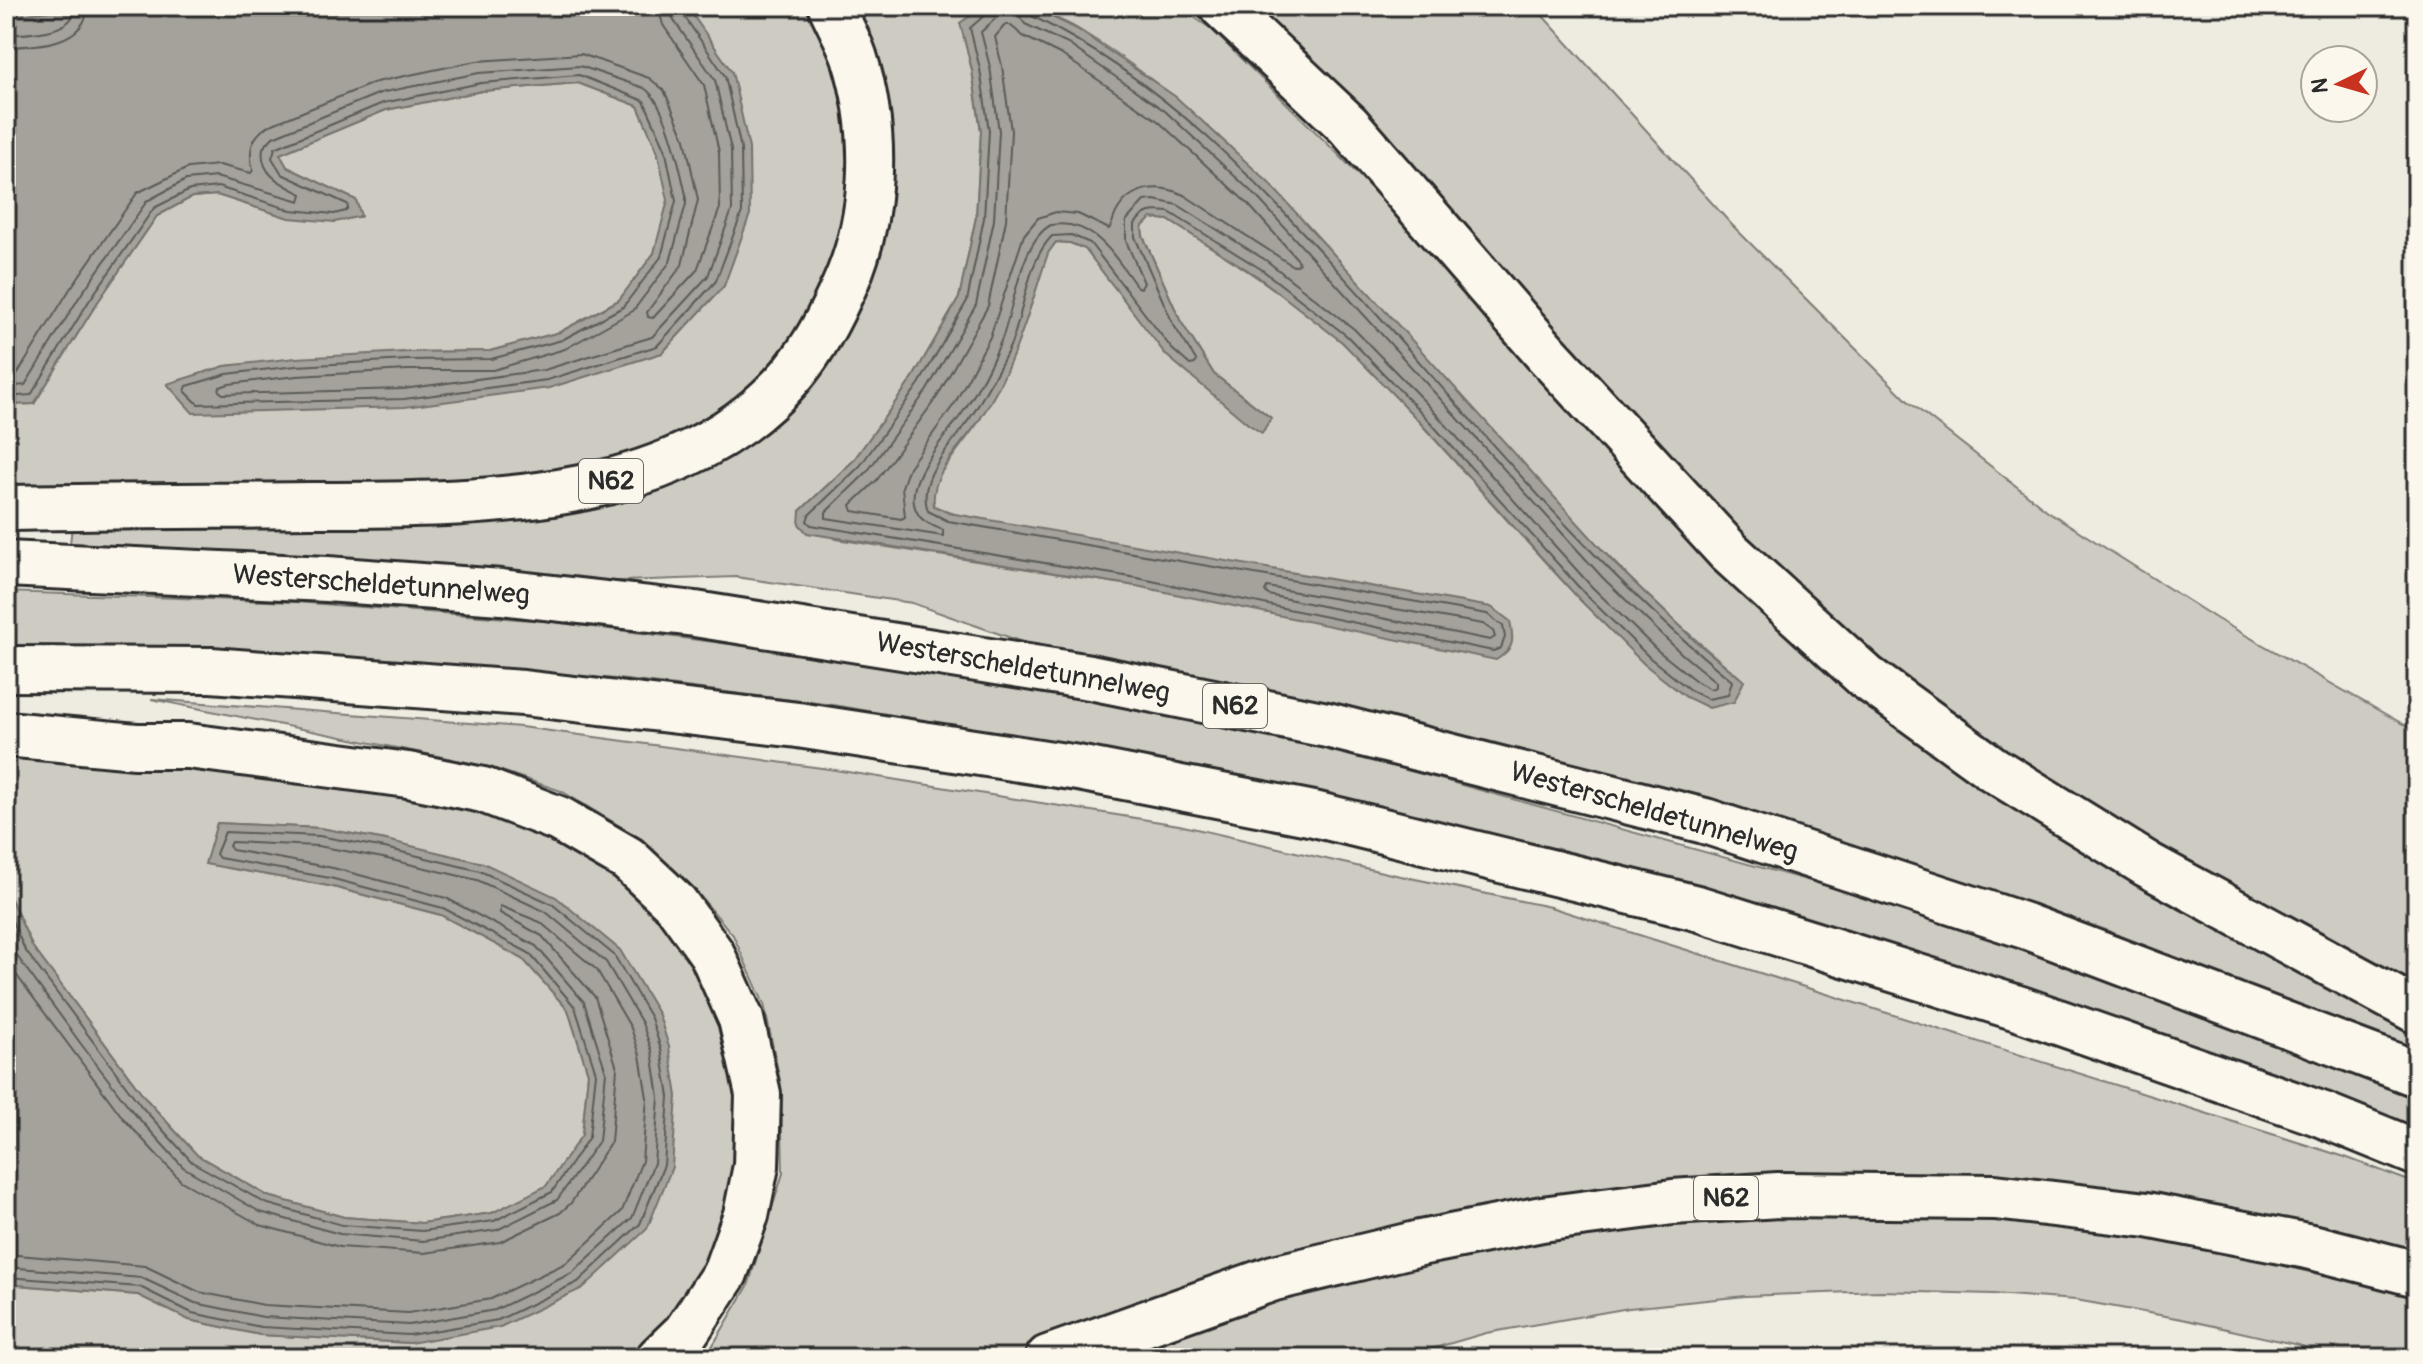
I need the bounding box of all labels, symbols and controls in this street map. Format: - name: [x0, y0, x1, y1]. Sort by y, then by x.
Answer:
- north arrow: [2299, 44, 2379, 124]
- text: N: [2305, 77, 2335, 94]
- road number: N62: [579, 459, 643, 503]
- street label: Westerscheldetunnelweg: [231, 557, 531, 613]
- street label: Westerscheldetunnelweg: [873, 625, 1173, 711]
- road number: N62: [1203, 684, 1267, 728]
- street label: Westerscheldetunnelweg: [1506, 754, 1802, 870]
- road number: N62: [1694, 1176, 1758, 1220]

